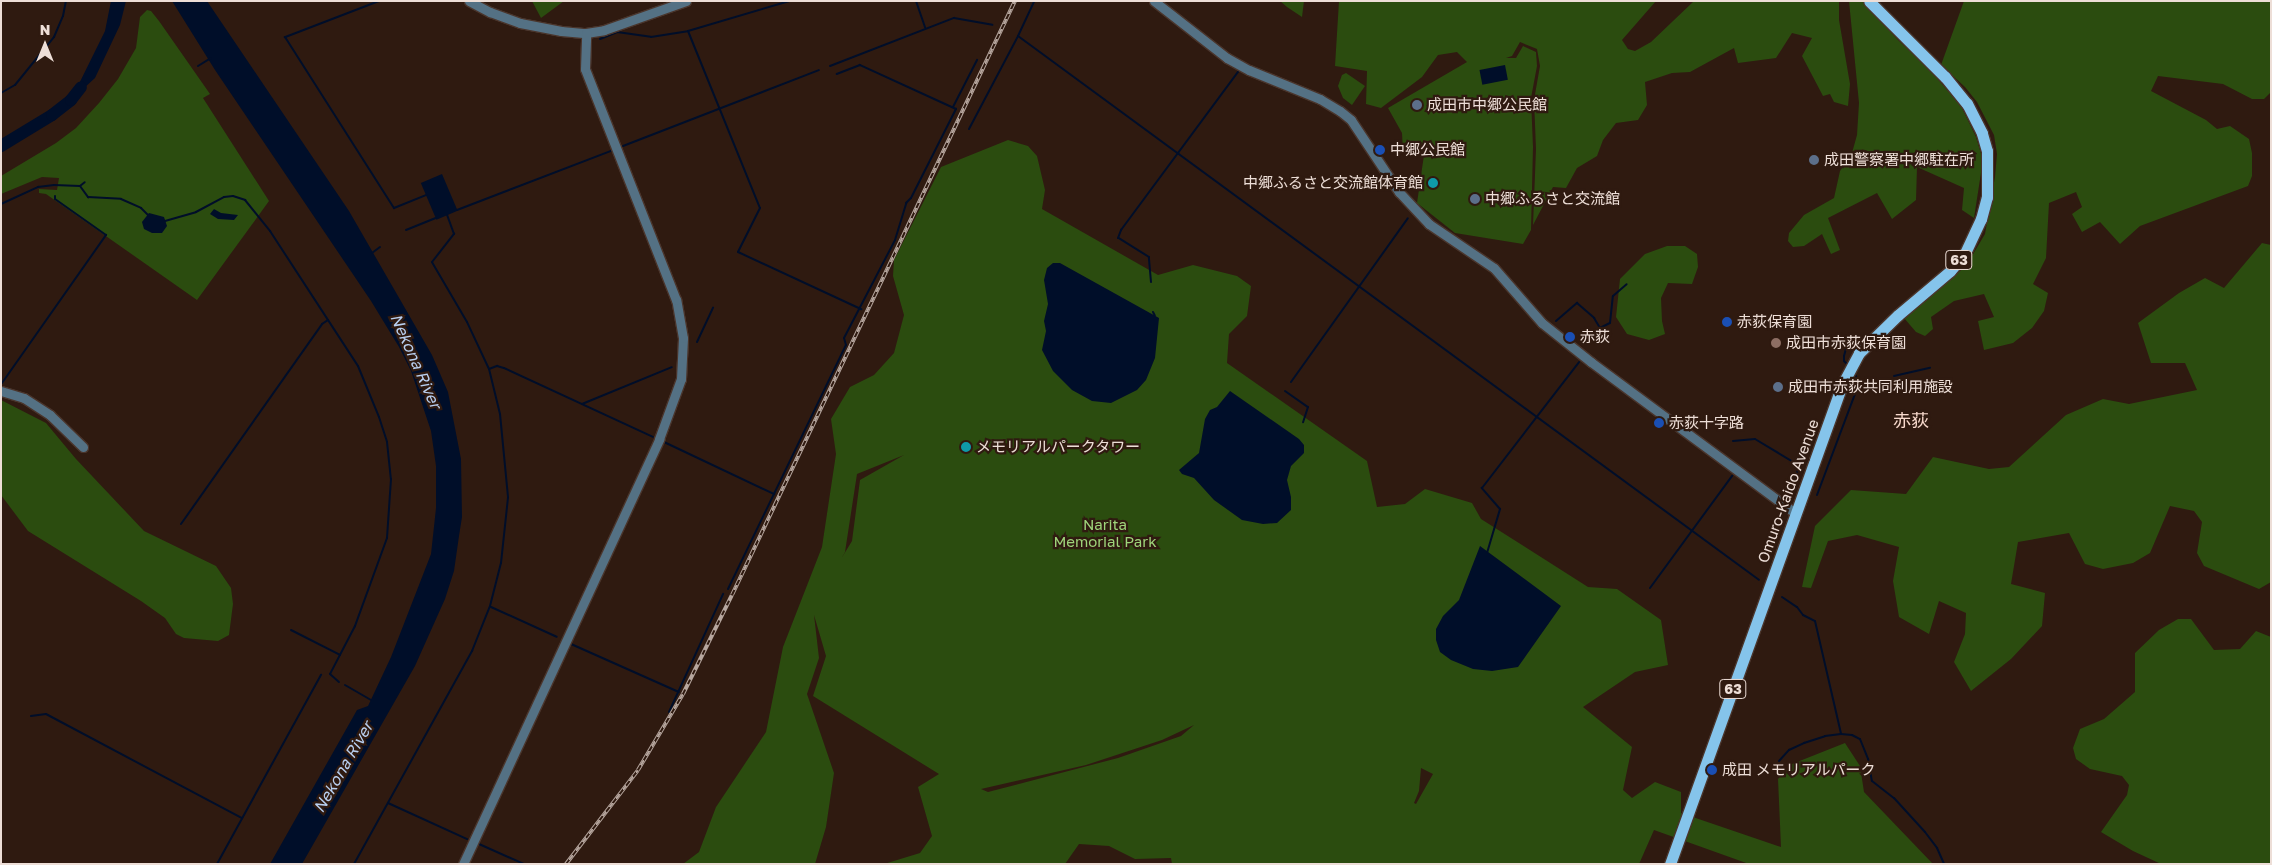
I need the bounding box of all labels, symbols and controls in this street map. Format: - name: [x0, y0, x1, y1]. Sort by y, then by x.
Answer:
- north arrow: [20, 20, 70, 70]
- text: N: [40, 21, 50, 38]
- place label: 成田市中郷公民館: [1427, 96, 1547, 114]
- marker: 成田市中郷公民館: [1411, 99, 1423, 111]
- place label: 中郷公民館: [1390, 141, 1465, 159]
- marker: 中郷公民館: [1374, 144, 1386, 156]
- place label: 成田警察署中郷駐在所: [1824, 151, 1974, 169]
- marker: 成田警察署中郷駐在所: [1808, 154, 1820, 166]
- place label: 中郷ふるさと交流館体育館: [1243, 174, 1423, 192]
- marker: 中郷ふるさと交流館体育館: [1427, 177, 1439, 189]
- place label: 中郷ふるさと交流館: [1485, 190, 1620, 208]
- marker: 中郷ふるさと交流館: [1469, 193, 1481, 205]
- road number: 63: [1945, 248, 1973, 272]
- water label: Nekona River: [386, 311, 446, 411]
- place label: 赤荻保育園: [1737, 313, 1812, 331]
- marker: 赤荻保育園: [1721, 316, 1733, 328]
- place label: 赤荻: [1580, 328, 1610, 346]
- marker: 赤荻: [1564, 331, 1576, 343]
- place label: 成田市赤荻保育園: [1786, 334, 1906, 352]
- marker: 成田市赤荻保育園: [1770, 337, 1782, 349]
- place label: 成田市赤荻共同利用施設: [1788, 378, 1953, 396]
- marker: 成田市赤荻共同利用施設: [1772, 381, 1784, 393]
- district label: 赤荻: [1893, 409, 1929, 431]
- place label: 赤荻十字路: [1669, 414, 1744, 432]
- marker: 赤荻十字路: [1653, 417, 1665, 429]
- street label: Omuro-Kaido Avenue: [1754, 417, 1822, 565]
- place label: メモリアルパークタワー: [976, 438, 1141, 456]
- marker: メモリアルパークタワー: [960, 441, 972, 453]
- park label: Narita Memorial Park: [1053, 515, 1157, 550]
- road number: 63: [1719, 678, 1747, 701]
- water label: Nekona River: [309, 718, 377, 816]
- place label: 成田 メモリアルパーク: [1722, 761, 1876, 779]
- marker: 成田 メモリアルパーク: [1706, 764, 1718, 776]

